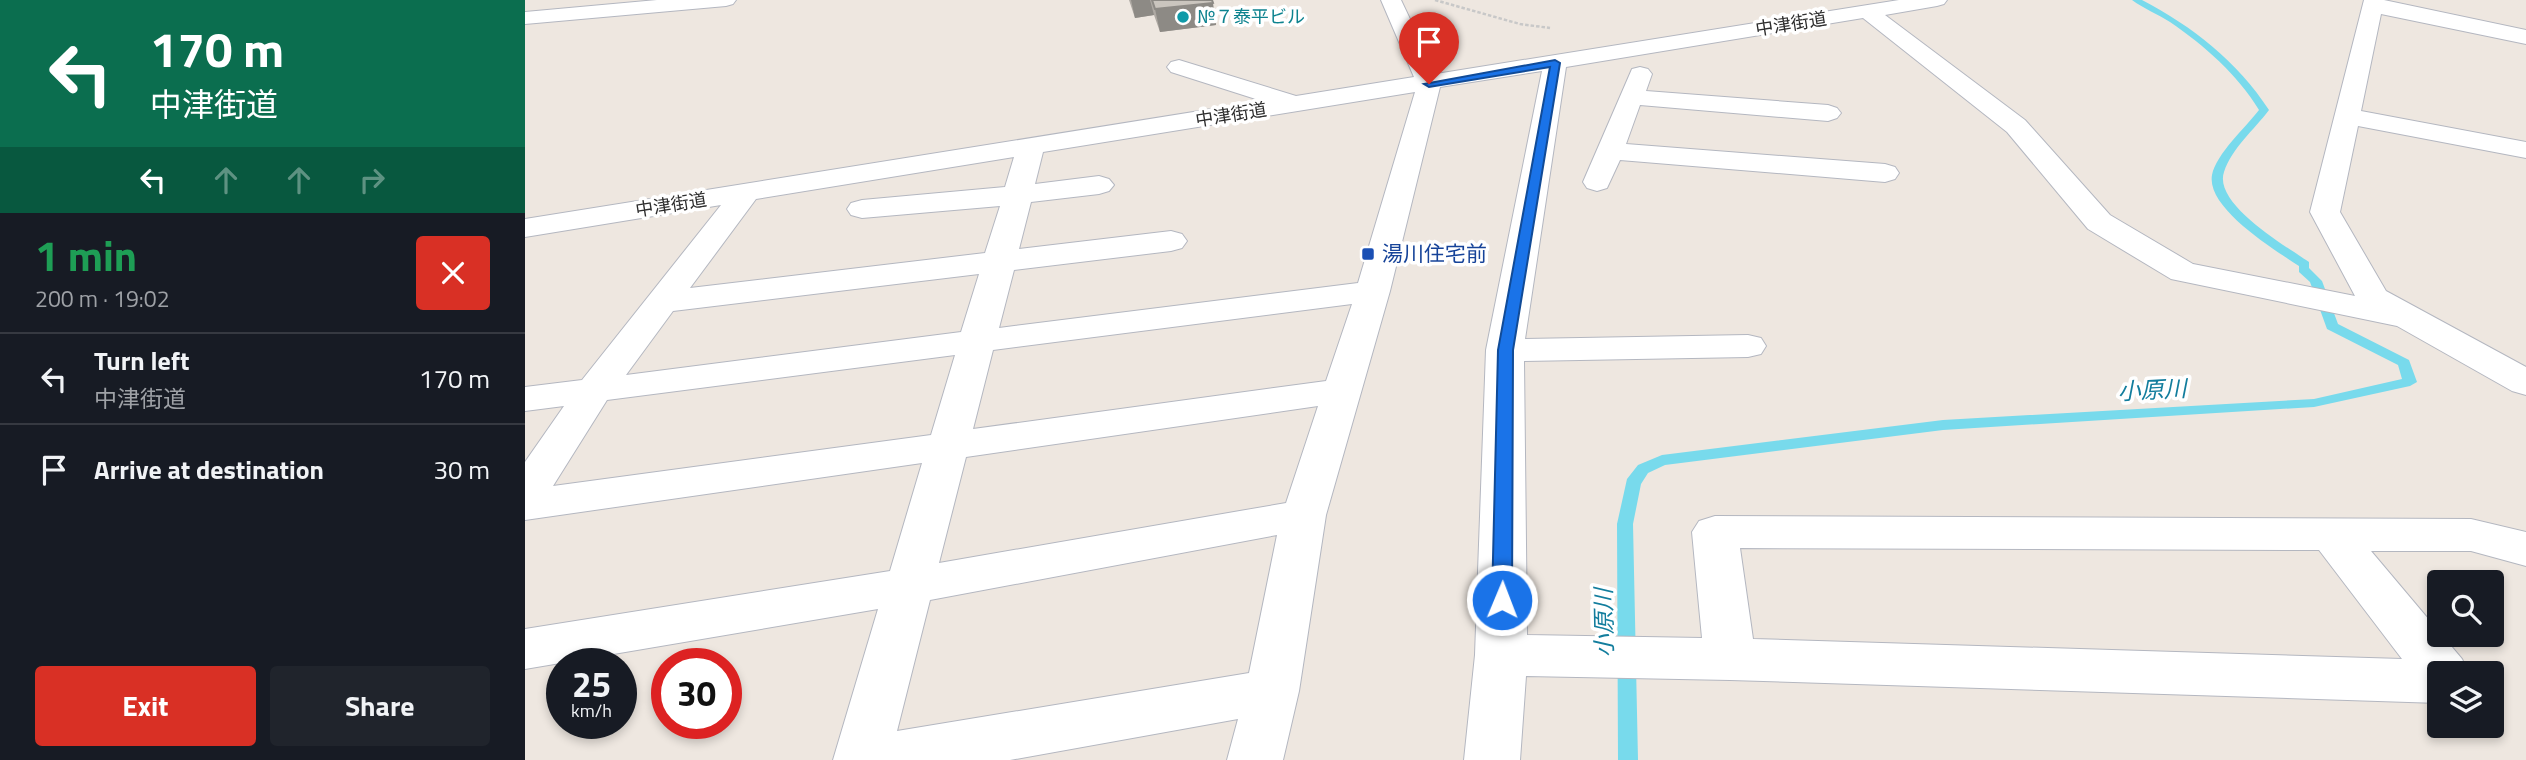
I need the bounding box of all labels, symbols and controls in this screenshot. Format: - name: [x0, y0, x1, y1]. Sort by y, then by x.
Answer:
- place label: №７泰平ビル: [1197, 3, 1305, 30]
- street label: 中津街道: [1753, 5, 1829, 42]
- marker: №７泰平ビル: [1175, 9, 1191, 25]
- text: 170 m: [150, 11, 284, 86]
- pin: [1399, 12.0, 1459, 84]
- icon: arrive: [1410, 23, 1448, 61]
- icon: left: [35, 28, 126, 119]
- text: 中津街道: [150, 80, 278, 128]
- street label: 中津街道: [1193, 96, 1269, 133]
- icon: left: [134, 161, 172, 199]
- icon: ahead: [207, 161, 245, 199]
- icon: ahead: [280, 161, 318, 199]
- icon: right: [353, 161, 391, 199]
- street label: 中津街道: [633, 186, 709, 223]
- text: 1 min: [35, 223, 137, 287]
- button: close: [416, 236, 490, 310]
- place label: 湯川住宅前: [1382, 237, 1487, 269]
- marker: 湯川住宅前: [1360, 246, 1376, 262]
- text: 200 m · 19:02: [35, 281, 170, 316]
- text: Turn left: [94, 341, 189, 380]
- text: 170 m: [419, 359, 490, 398]
- icon: left: [35, 360, 73, 398]
- water label: 小原川: [2117, 370, 2190, 409]
- text: 中津街道: [94, 381, 186, 416]
- text: Arrive at destination: [94, 450, 324, 489]
- text: 30 m: [433, 450, 490, 489]
- icon: arrive: [35, 451, 73, 489]
- position arrow: [1465, 563, 1539, 637]
- map controls: [2427, 570, 2504, 738]
- button: search: [2427, 570, 2504, 647]
- water label: 小原川: [1585, 585, 1622, 658]
- speed limit sign: 30: [651, 648, 742, 739]
- text: 25: [572, 657, 611, 711]
- button: layers: [2427, 661, 2504, 738]
- button: Exit: [35, 666, 256, 746]
- button: Share: [270, 666, 490, 746]
- text: km/h: [571, 697, 612, 724]

